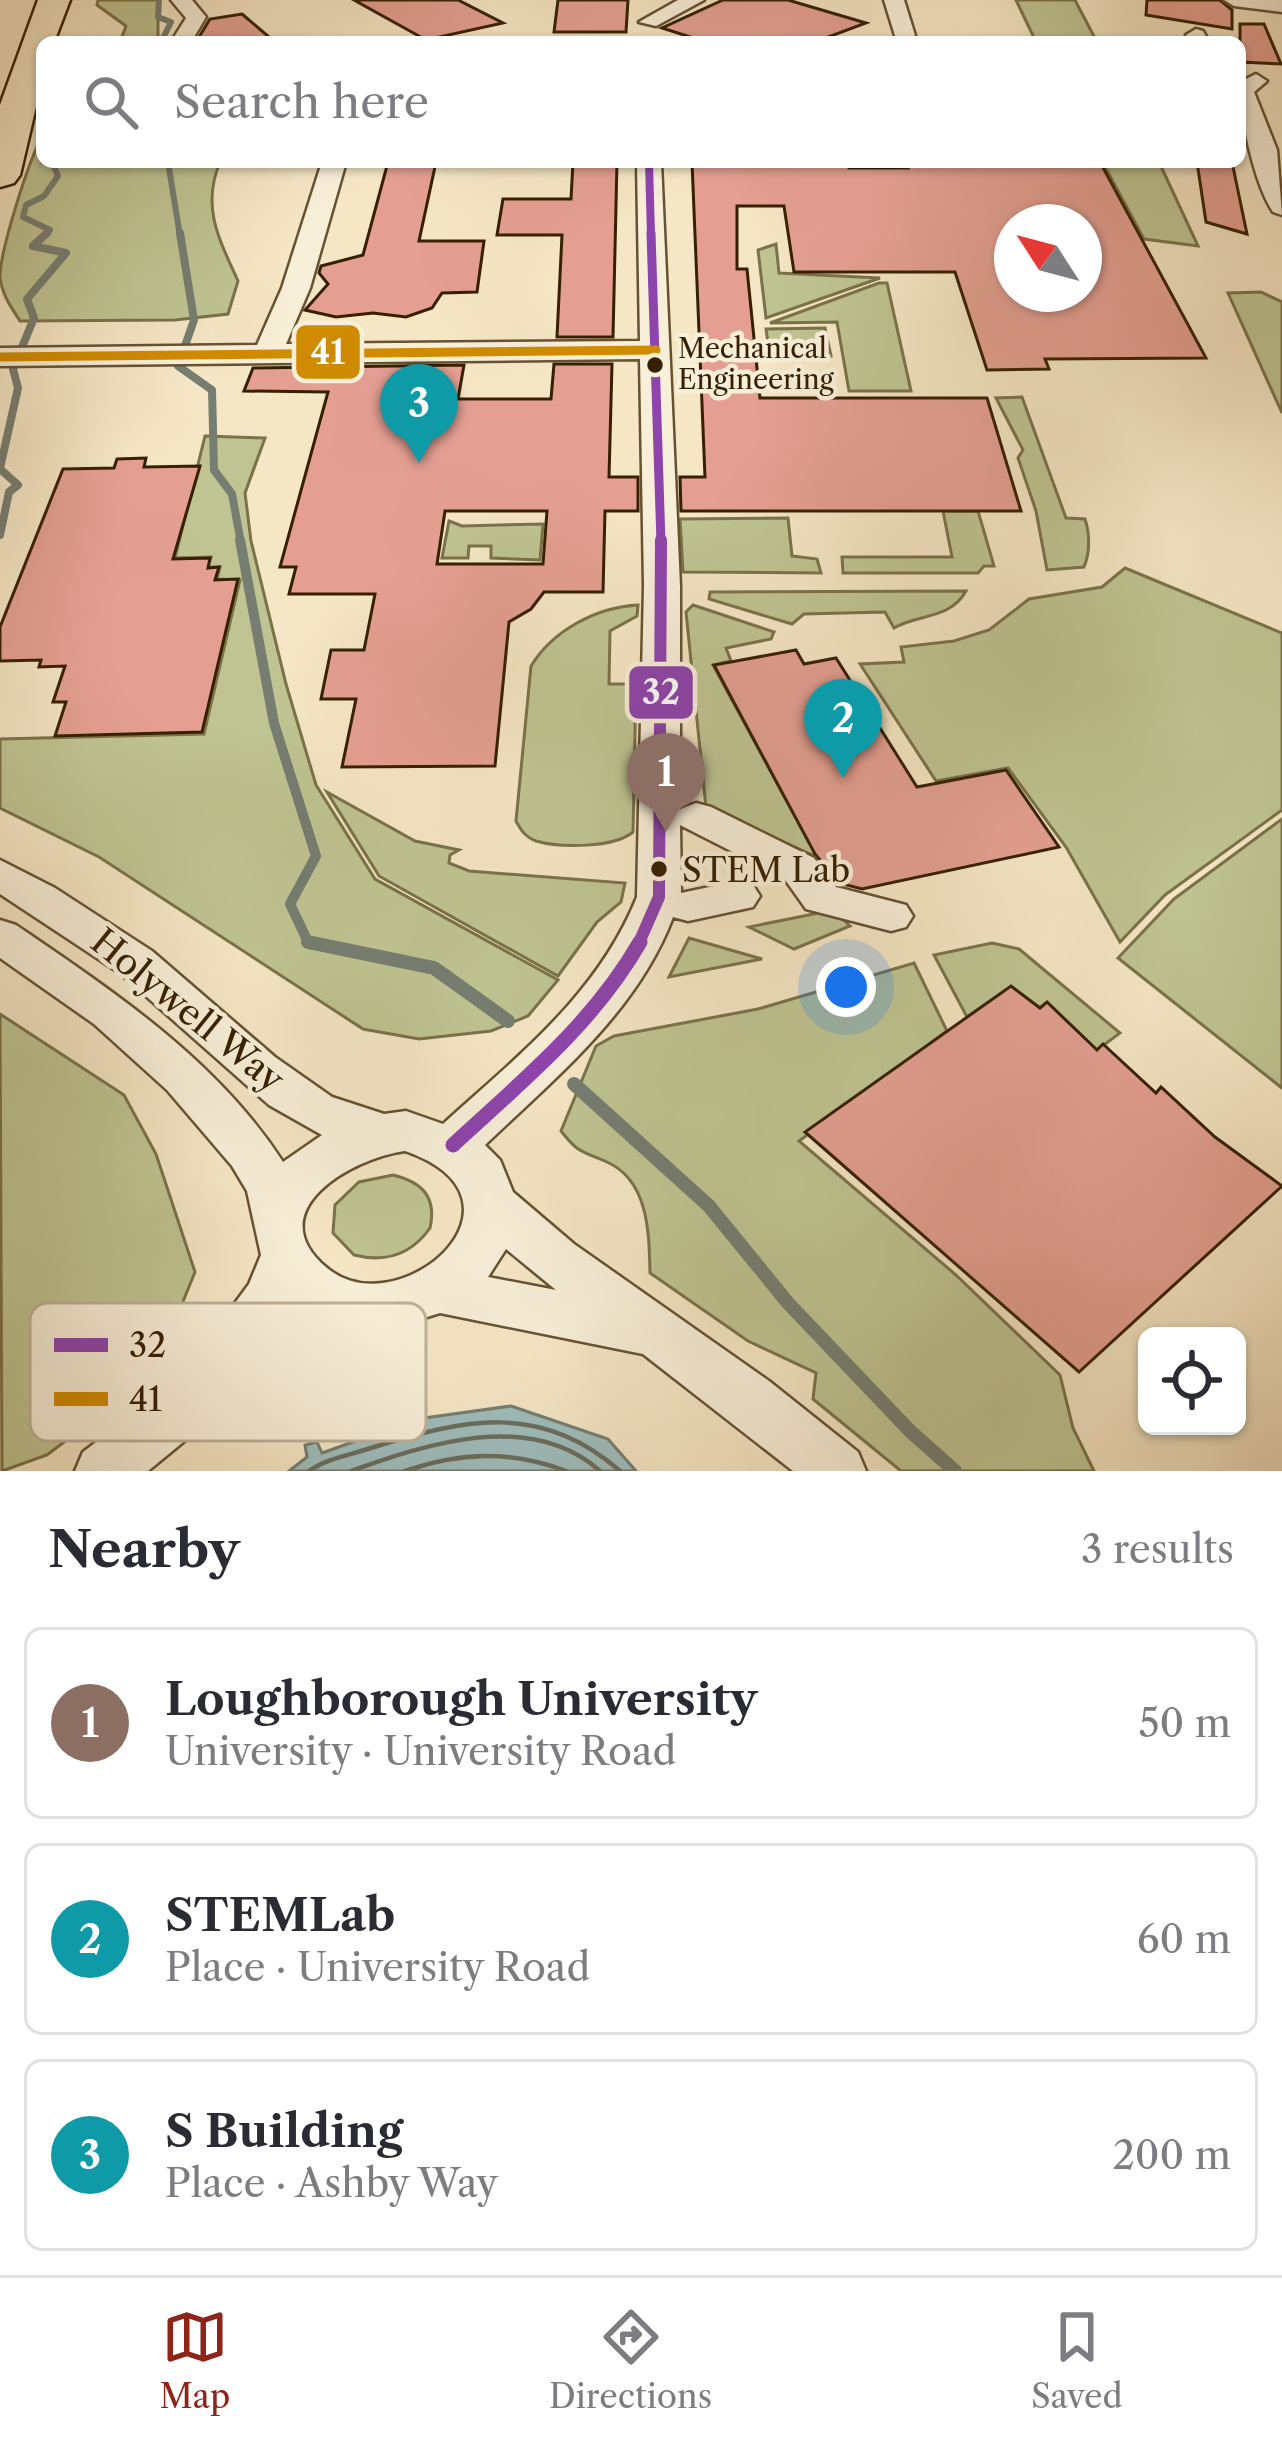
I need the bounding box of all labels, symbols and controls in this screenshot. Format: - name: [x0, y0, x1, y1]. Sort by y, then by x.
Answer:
- search box: [36, 36, 1246, 168]
- icon: search: [78, 69, 144, 135]
- text: Search here: [174, 74, 429, 130]
- north arrow: [994, 204, 1102, 312]
- line badge: 41: [294, 323, 362, 381]
- text: 41: [311, 332, 345, 373]
- place label: Mechanical Engineering: [678, 332, 835, 396]
- marker: Mechanical Engineering: [644, 354, 666, 376]
- pin: 3: [380, 364, 458, 463]
- line badge: 32: [627, 664, 695, 721]
- text: 32: [642, 672, 680, 713]
- pin: 2: [804, 679, 882, 778]
- pin: 1: [627, 733, 705, 832]
- place label: STEM Lab: [682, 850, 850, 891]
- marker: STEM Lab: [648, 858, 670, 880]
- street label: Holywell Way: [83, 919, 294, 1102]
- your location: [816, 957, 876, 1017]
- legend: [30, 1303, 426, 1441]
- text: 32: [129, 1325, 166, 1366]
- map controls: [1138, 1327, 1246, 1435]
- button: locate: [1138, 1327, 1246, 1435]
- text: 41: [129, 1379, 162, 1420]
- text: Nearby: [48, 1518, 240, 1580]
- text: 3 results: [1081, 1525, 1234, 1573]
- text: Loughborough University: [165, 1671, 757, 1727]
- text: 1: [81, 1699, 99, 1747]
- text: 50 m: [1138, 1699, 1231, 1747]
- text: University · University Road: [165, 1727, 676, 1775]
- text: STEMLab: [165, 1887, 395, 1943]
- text: 2: [78, 1915, 102, 1963]
- text: 60 m: [1137, 1915, 1231, 1963]
- text: Place · University Road: [165, 1943, 590, 1991]
- text: S Building: [165, 2103, 403, 2159]
- text: 3: [79, 2131, 101, 2179]
- text: 200 m: [1112, 2131, 1231, 2179]
- text: Place · Ashby Way: [165, 2159, 498, 2207]
- tab: Map: [159, 2304, 230, 2417]
- tab: Directions: [549, 2304, 712, 2417]
- tab: Saved: [1031, 2304, 1123, 2417]

